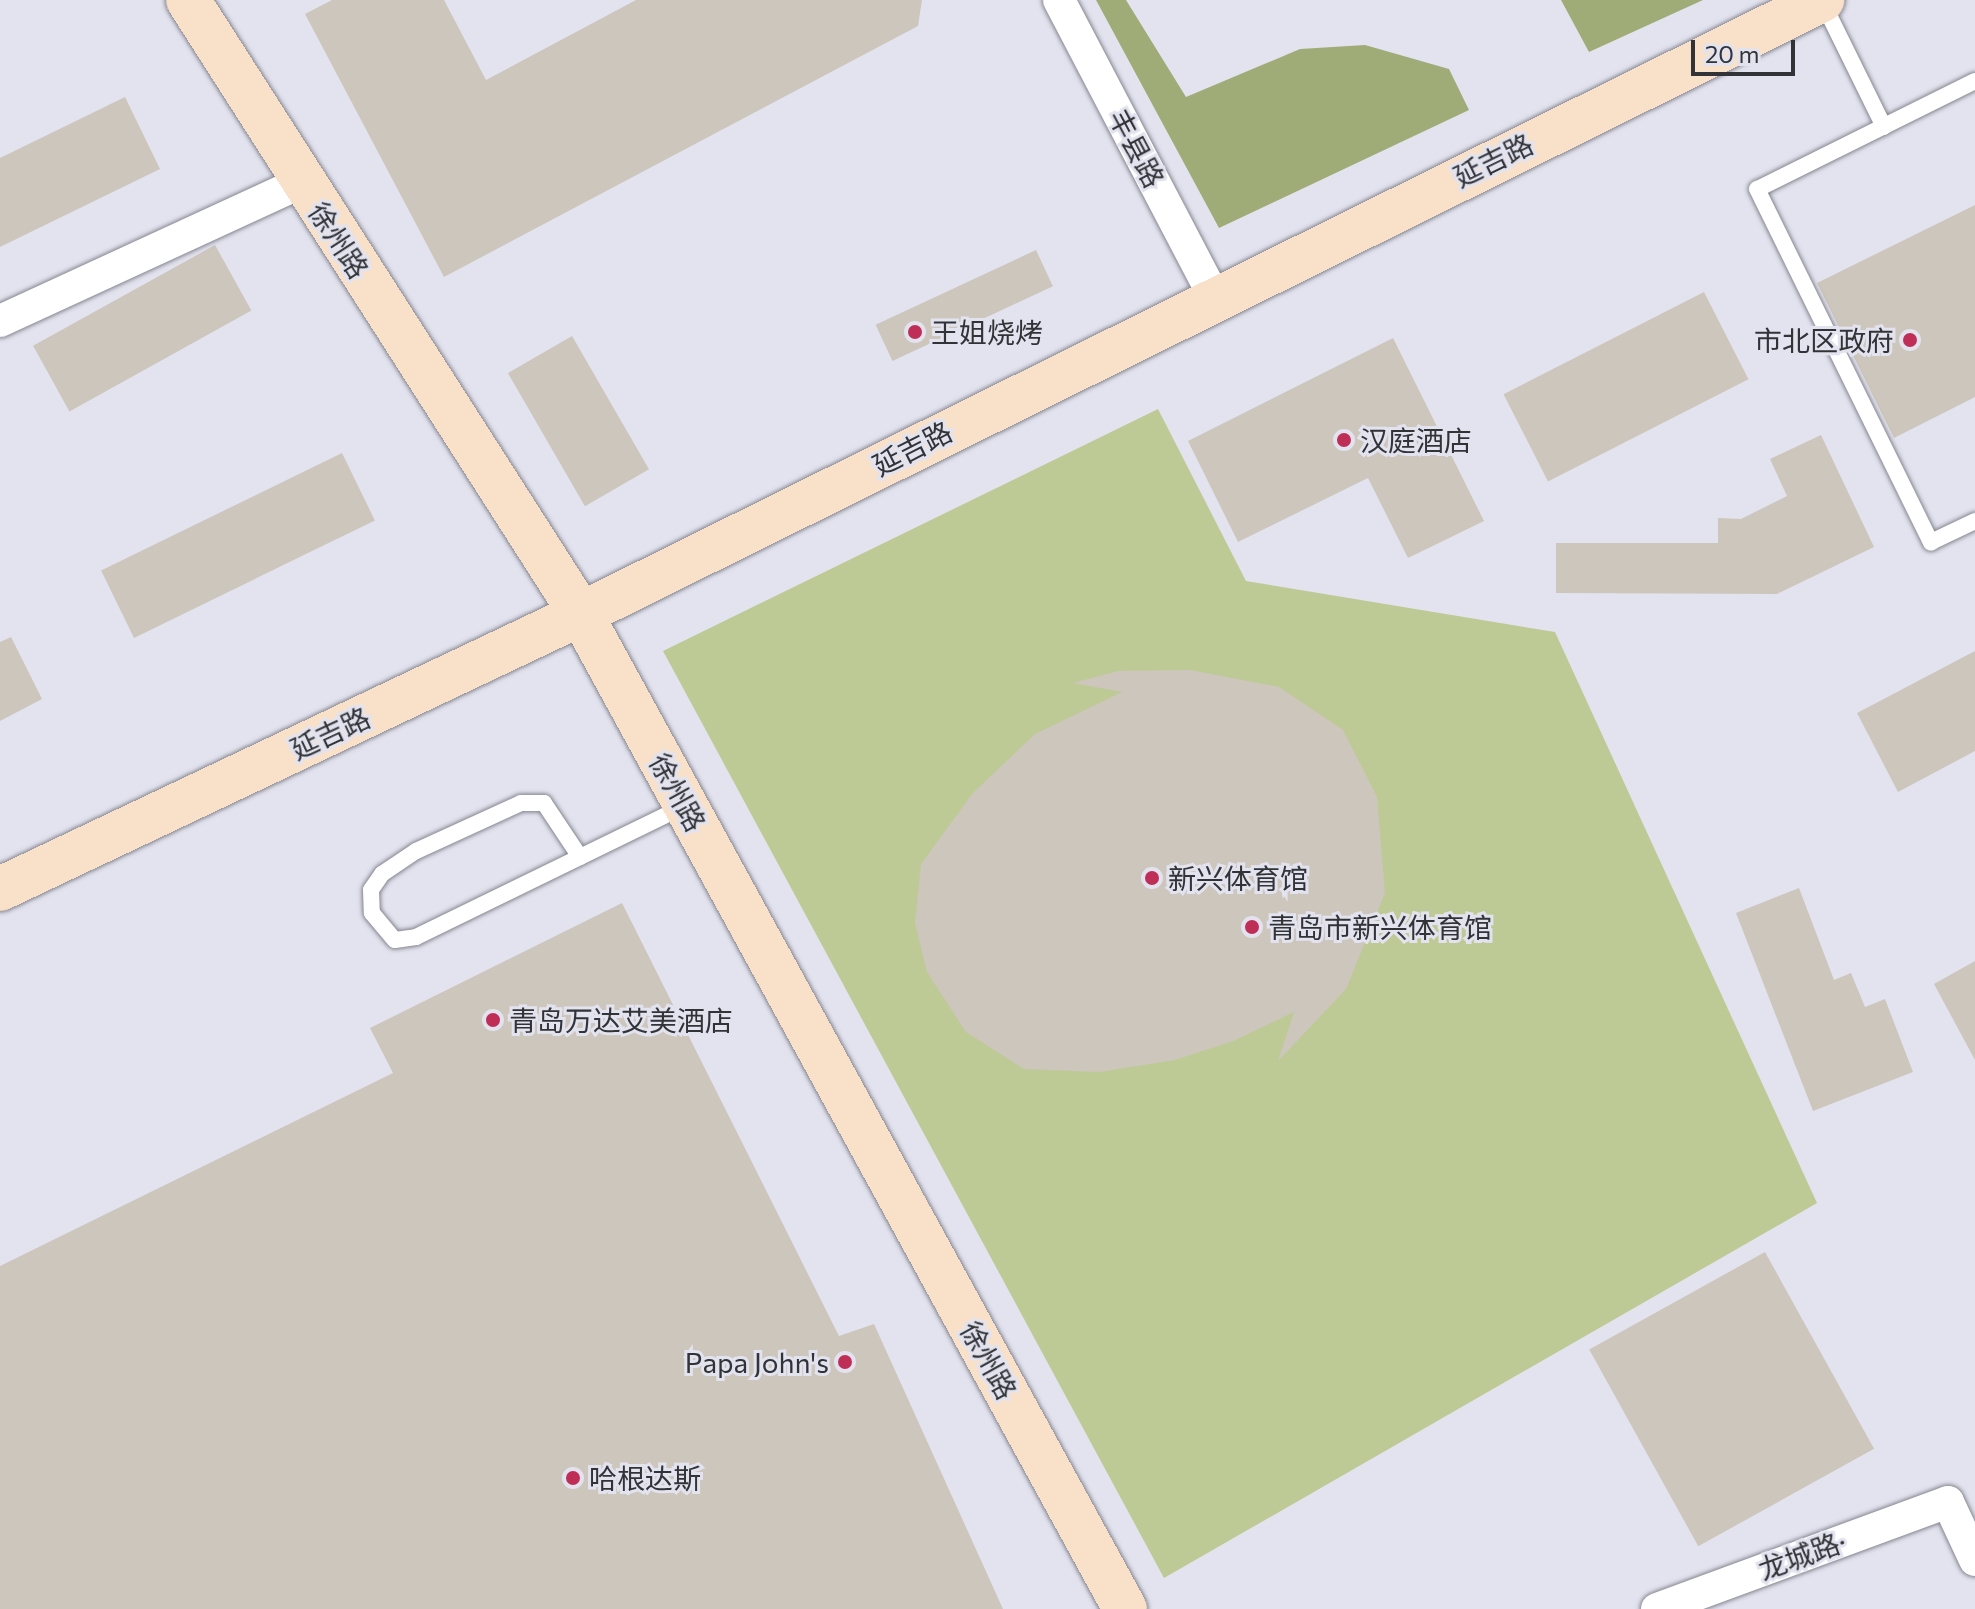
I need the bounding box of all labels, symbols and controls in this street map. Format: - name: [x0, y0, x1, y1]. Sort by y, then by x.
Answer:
- scale bar: [1695, 24, 1799, 74]
- text: 20 m: [1705, 39, 1759, 68]
- street label: 丰县路: [1102, 103, 1172, 193]
- street label: 延吉路: [1448, 126, 1538, 194]
- street label: 徐州路: [302, 196, 376, 284]
- place label: 王姐烧烤: [931, 315, 1043, 349]
- marker: 王姐烧烤: [906, 323, 924, 341]
- place label: 市北区政府: [1754, 323, 1894, 357]
- marker: 市北区政府: [1901, 331, 1919, 349]
- street label: 延吉路: [867, 414, 957, 482]
- place label: 汉庭酒店: [1360, 423, 1472, 457]
- marker: 汉庭酒店: [1335, 431, 1353, 449]
- street label: 延吉路: [285, 700, 375, 766]
- street label: 徐州路: [643, 747, 713, 837]
- place label: 新兴体育馆: [1168, 861, 1308, 895]
- marker: 新兴体育馆: [1143, 869, 1161, 887]
- place label: 青岛市新兴体育馆: [1268, 910, 1492, 944]
- marker: 青岛市新兴体育馆: [1243, 918, 1261, 936]
- place label: 青岛万达艾美酒店: [509, 1003, 733, 1037]
- marker: 青岛万达艾美酒店: [484, 1011, 502, 1029]
- street label: 徐州路: [954, 1315, 1024, 1405]
- place label: Papa John's: [685, 1345, 829, 1379]
- marker: Papa John's: [836, 1353, 854, 1371]
- place label: 哈根达斯: [589, 1461, 701, 1495]
- marker: 哈根达斯: [564, 1469, 582, 1487]
- street label: 龙城路·: [1754, 1524, 1850, 1586]

